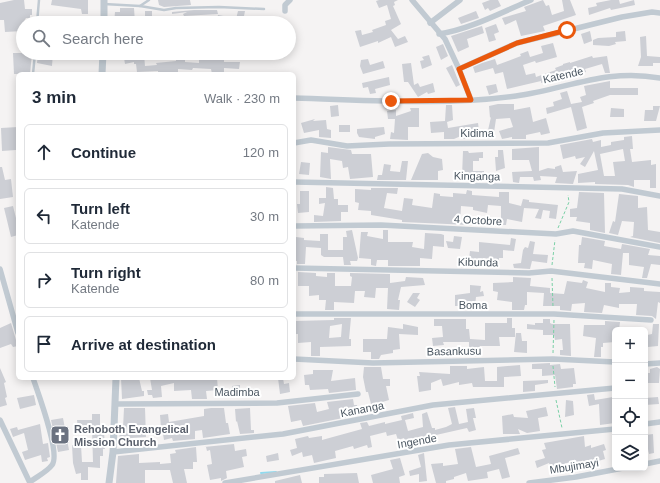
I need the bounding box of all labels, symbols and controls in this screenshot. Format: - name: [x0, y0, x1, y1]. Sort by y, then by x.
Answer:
- search box: [16, 16, 296, 60]
- route start: [558, 21, 576, 39]
- icon: search: [30, 27, 52, 49]
- text: Search here: [62, 30, 144, 47]
- street label: Katende: [542, 65, 584, 85]
- text: 3 min: [32, 88, 76, 107]
- text: Walk · 230 m: [204, 91, 280, 106]
- route end: [382, 92, 400, 110]
- street label: Kidima: [460, 127, 495, 139]
- icon: ahead: [33, 141, 55, 163]
- text: Continue: [71, 144, 136, 161]
- text: 120 m: [243, 145, 279, 160]
- street label: Kinganga: [454, 170, 501, 182]
- text: Turn left: [71, 200, 130, 217]
- icon: left: [33, 205, 55, 227]
- text: 30 m: [250, 209, 279, 224]
- street label: 4 Octobre: [454, 213, 502, 227]
- text: Katende: [71, 217, 119, 232]
- street label: Kibunda: [458, 256, 499, 268]
- text: Turn right: [71, 264, 141, 281]
- icon: right: [33, 269, 55, 291]
- text: 80 m: [250, 273, 279, 288]
- text: Katende: [71, 281, 119, 296]
- street label: Boma: [459, 299, 488, 311]
- map controls: [612, 327, 648, 471]
- button: +: [612, 327, 648, 363]
- icon: arrive: [33, 333, 55, 355]
- text: Arrive at destination: [71, 336, 216, 353]
- street label: Basankusu: [427, 345, 481, 357]
- button: −: [612, 363, 648, 399]
- street label: Madimba: [214, 386, 260, 398]
- street label: Kananga: [339, 399, 386, 419]
- button: locate: [612, 399, 648, 435]
- place label: Rehoboth Evangelical Mission Church: [74, 423, 189, 448]
- church icon: Rehoboth Evangelical Mission Church: [49, 424, 71, 446]
- street label: Ingende: [396, 432, 438, 450]
- button: layers: [612, 435, 648, 471]
- street label: Mbujimayi: [549, 456, 599, 476]

